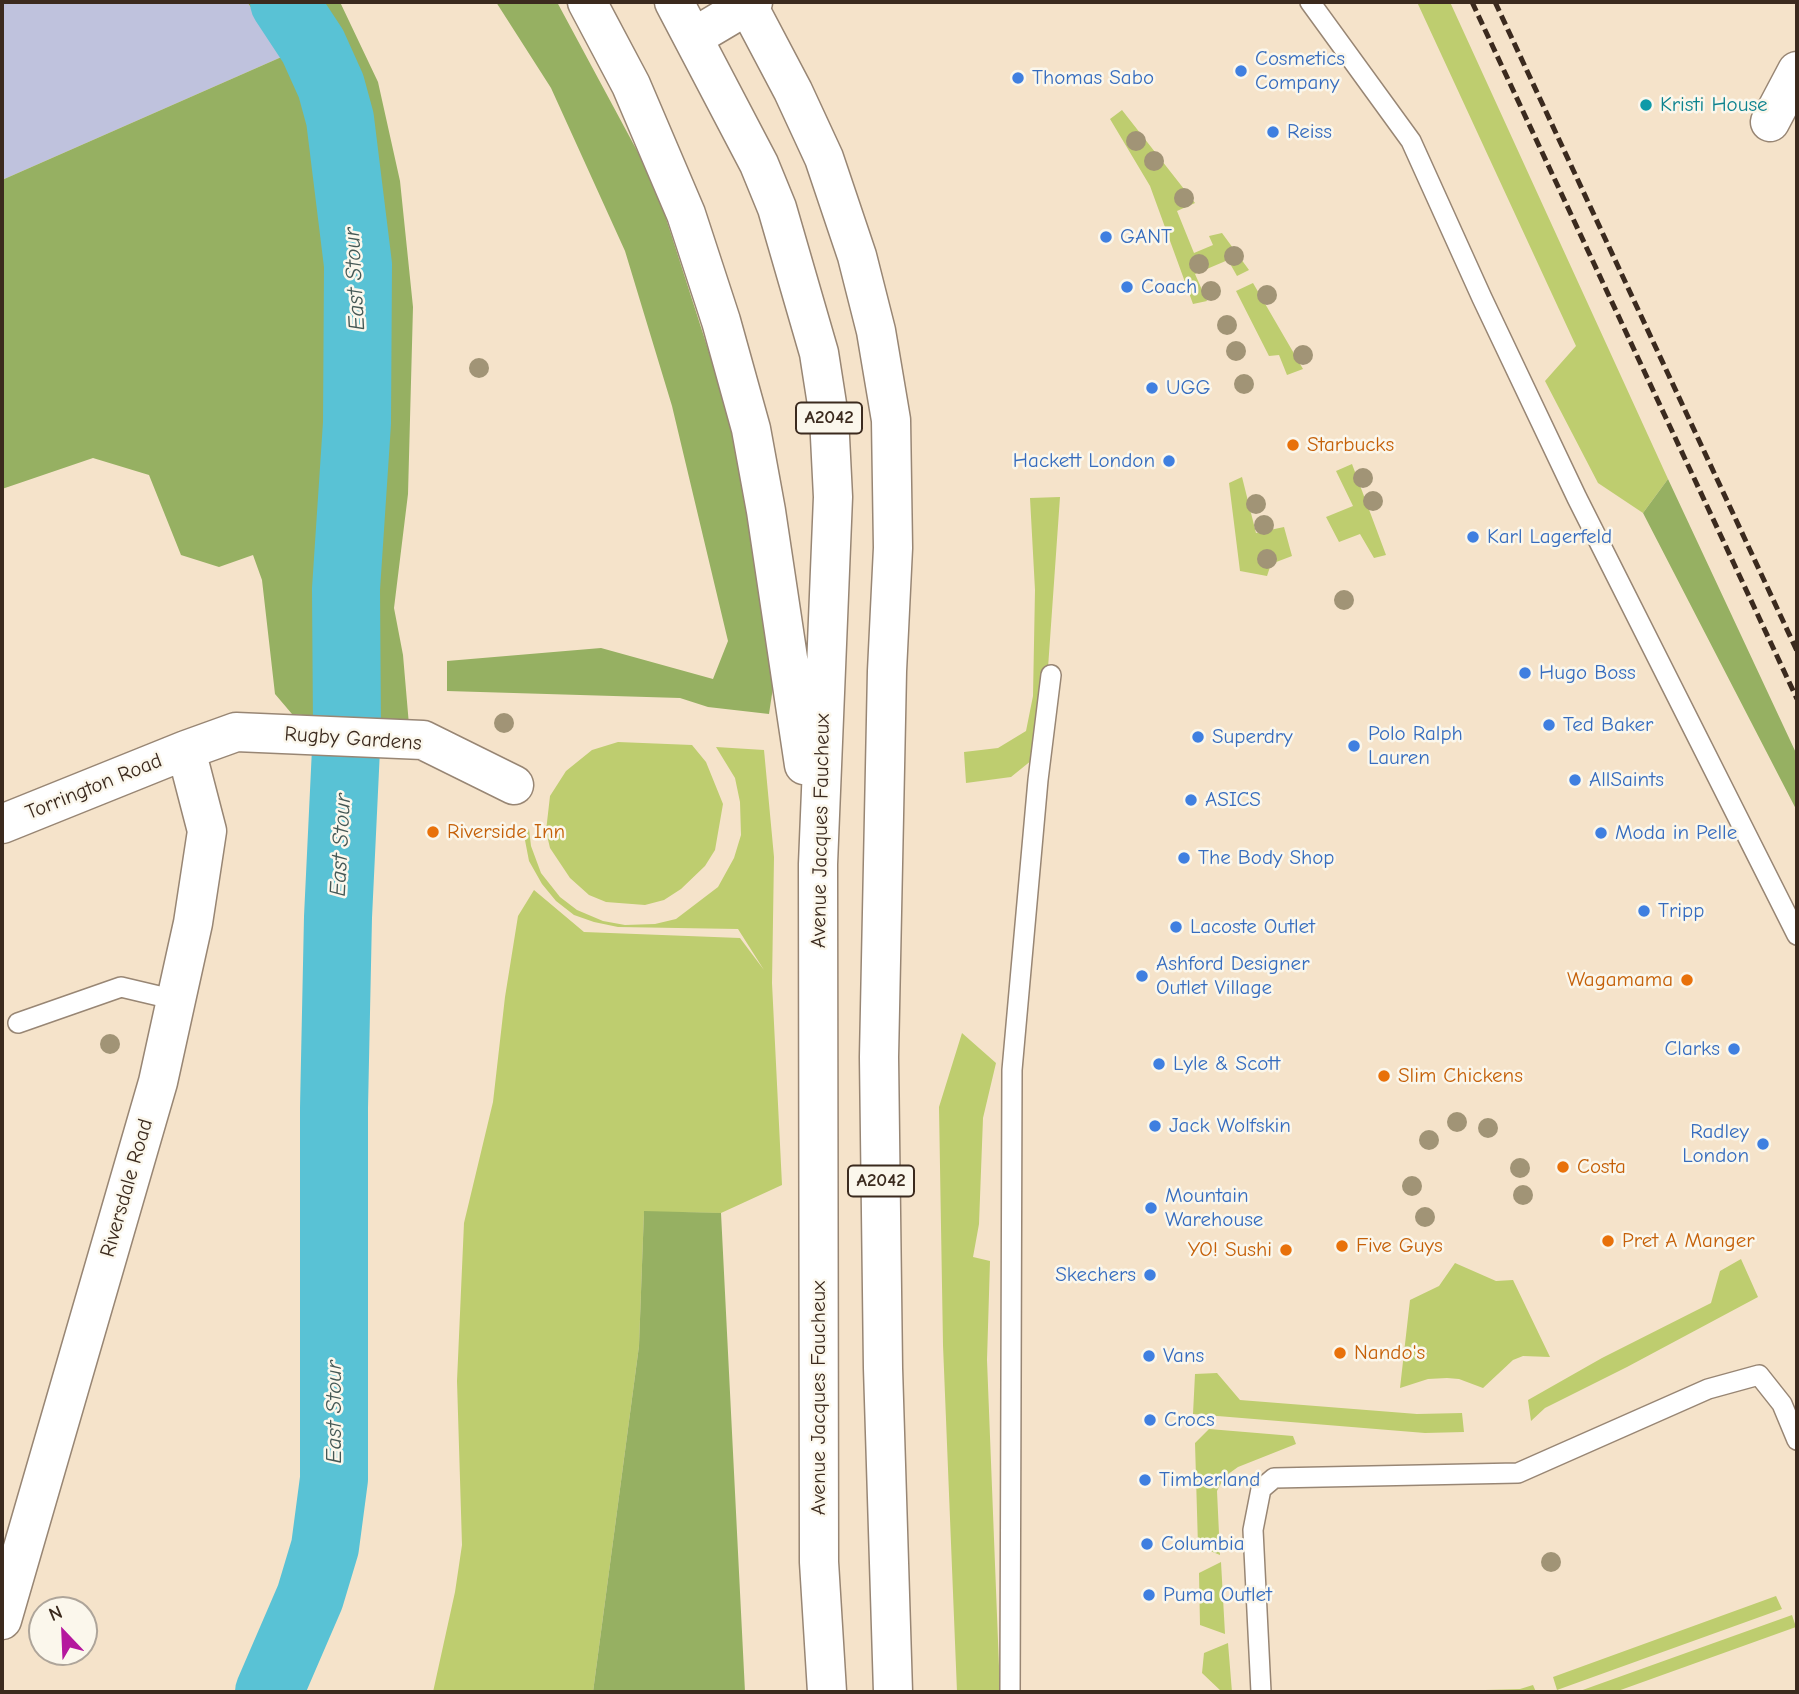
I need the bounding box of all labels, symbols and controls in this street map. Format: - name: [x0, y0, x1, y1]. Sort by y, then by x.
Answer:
- place label: Cosmetics Company: [1255, 46, 1345, 96]
- marker: Cosmetics Company: [1233, 63, 1249, 79]
- place label: Thomas Sabo: [1032, 65, 1154, 91]
- marker: Thomas Sabo: [1010, 70, 1026, 86]
- place label: Kristi House: [1660, 92, 1768, 118]
- marker: Kristi House: [1638, 97, 1654, 113]
- place label: Reiss: [1287, 119, 1332, 145]
- marker: Reiss: [1265, 124, 1281, 140]
- place label: GANT: [1120, 224, 1172, 250]
- water label: East Stour: [339, 227, 371, 331]
- marker: GANT: [1098, 229, 1114, 245]
- place label: Coach: [1141, 274, 1197, 300]
- marker: Coach: [1119, 279, 1135, 295]
- place label: UGG: [1166, 375, 1211, 401]
- marker: UGG: [1144, 380, 1160, 396]
- road number: A2042: [796, 402, 862, 434]
- place label: Starbucks: [1307, 432, 1394, 458]
- marker: Starbucks: [1285, 437, 1301, 453]
- place label: Hackett London: [1013, 448, 1155, 474]
- marker: Hackett London: [1161, 453, 1177, 469]
- place label: Karl Lagerfeld: [1487, 524, 1612, 550]
- marker: Karl Lagerfeld: [1465, 529, 1481, 545]
- place label: Hugo Boss: [1539, 660, 1636, 686]
- marker: Hugo Boss: [1517, 665, 1533, 681]
- place label: Ted Baker: [1563, 712, 1653, 738]
- street label: Avenue Jacques Faucheux: [806, 714, 836, 948]
- marker: Ted Baker: [1541, 717, 1557, 733]
- place label: Polo Ralph Lauren: [1368, 721, 1463, 771]
- street label: Rugby Gardens: [284, 722, 422, 756]
- place label: Superdry: [1212, 724, 1293, 750]
- marker: Superdry: [1190, 729, 1206, 745]
- marker: Polo Ralph Lauren: [1346, 738, 1362, 754]
- street label: Torrington Road: [22, 748, 166, 826]
- place label: AllSaints: [1589, 767, 1664, 793]
- marker: AllSaints: [1567, 772, 1583, 788]
- place label: ASICS: [1205, 787, 1261, 813]
- marker: ASICS: [1183, 792, 1199, 808]
- water label: East Stour: [325, 793, 357, 897]
- place label: Riverside Inn: [447, 819, 565, 845]
- place label: Moda in Pelle: [1615, 820, 1737, 846]
- marker: Riverside Inn: [425, 824, 441, 840]
- marker: Moda in Pelle: [1593, 825, 1609, 841]
- place label: The Body Shop: [1198, 845, 1335, 871]
- marker: The Body Shop: [1176, 850, 1192, 866]
- place label: Tripp: [1658, 898, 1704, 924]
- marker: Tripp: [1636, 903, 1652, 919]
- place label: Lacoste Outlet: [1190, 914, 1315, 940]
- marker: Lacoste Outlet: [1168, 919, 1184, 935]
- place label: Ashford Designer Outlet Village: [1156, 951, 1309, 1001]
- place label: Wagamama: [1567, 967, 1673, 993]
- marker: Ashford Designer Outlet Village: [1134, 968, 1150, 984]
- marker: Wagamama: [1679, 972, 1695, 988]
- place label: Clarks: [1664, 1036, 1720, 1062]
- marker: Clarks: [1726, 1041, 1742, 1057]
- place label: Lyle & Scott: [1173, 1051, 1280, 1077]
- marker: Lyle & Scott: [1151, 1056, 1167, 1072]
- place label: Slim Chickens: [1398, 1063, 1523, 1089]
- marker: Slim Chickens: [1376, 1068, 1392, 1084]
- place label: Jack Wolfskin: [1169, 1113, 1291, 1139]
- street label: Riversdale Road: [95, 1116, 159, 1260]
- marker: Jack Wolfskin: [1147, 1118, 1163, 1134]
- place label: Radley London: [1682, 1119, 1749, 1169]
- marker: Radley London: [1755, 1136, 1771, 1152]
- place label: Costa: [1577, 1154, 1626, 1180]
- marker: Costa: [1555, 1159, 1571, 1175]
- road number: A2042: [848, 1166, 914, 1196]
- place label: Mountain Warehouse: [1165, 1183, 1263, 1233]
- marker: Mountain Warehouse: [1143, 1200, 1159, 1216]
- place label: Pret A Manger: [1622, 1228, 1754, 1254]
- place label: Five Guys: [1356, 1233, 1443, 1259]
- marker: Pret A Manger: [1600, 1233, 1616, 1249]
- place label: YO! Sushi: [1188, 1237, 1272, 1263]
- marker: Five Guys: [1334, 1238, 1350, 1254]
- marker: YO! Sushi: [1278, 1242, 1294, 1258]
- place label: Skechers: [1055, 1262, 1136, 1288]
- marker: Skechers: [1142, 1267, 1158, 1283]
- street label: Avenue Jacques Faucheux: [806, 1281, 832, 1515]
- place label: Nando's: [1354, 1340, 1425, 1366]
- place label: Vans: [1163, 1343, 1204, 1369]
- marker: Nando's: [1332, 1345, 1348, 1361]
- marker: Vans: [1141, 1348, 1157, 1364]
- water label: East Stour: [320, 1360, 348, 1464]
- place label: Crocs: [1164, 1407, 1215, 1433]
- marker: Crocs: [1142, 1412, 1158, 1428]
- place label: Timberland: [1159, 1467, 1260, 1493]
- marker: Timberland: [1137, 1472, 1153, 1488]
- place label: Columbia: [1161, 1531, 1245, 1557]
- marker: Columbia: [1139, 1536, 1155, 1552]
- place label: Puma Outlet: [1163, 1582, 1272, 1608]
- marker: Puma Outlet: [1141, 1587, 1157, 1603]
- north arrow: [28, 1596, 98, 1666]
- text: N: [46, 1601, 66, 1626]

